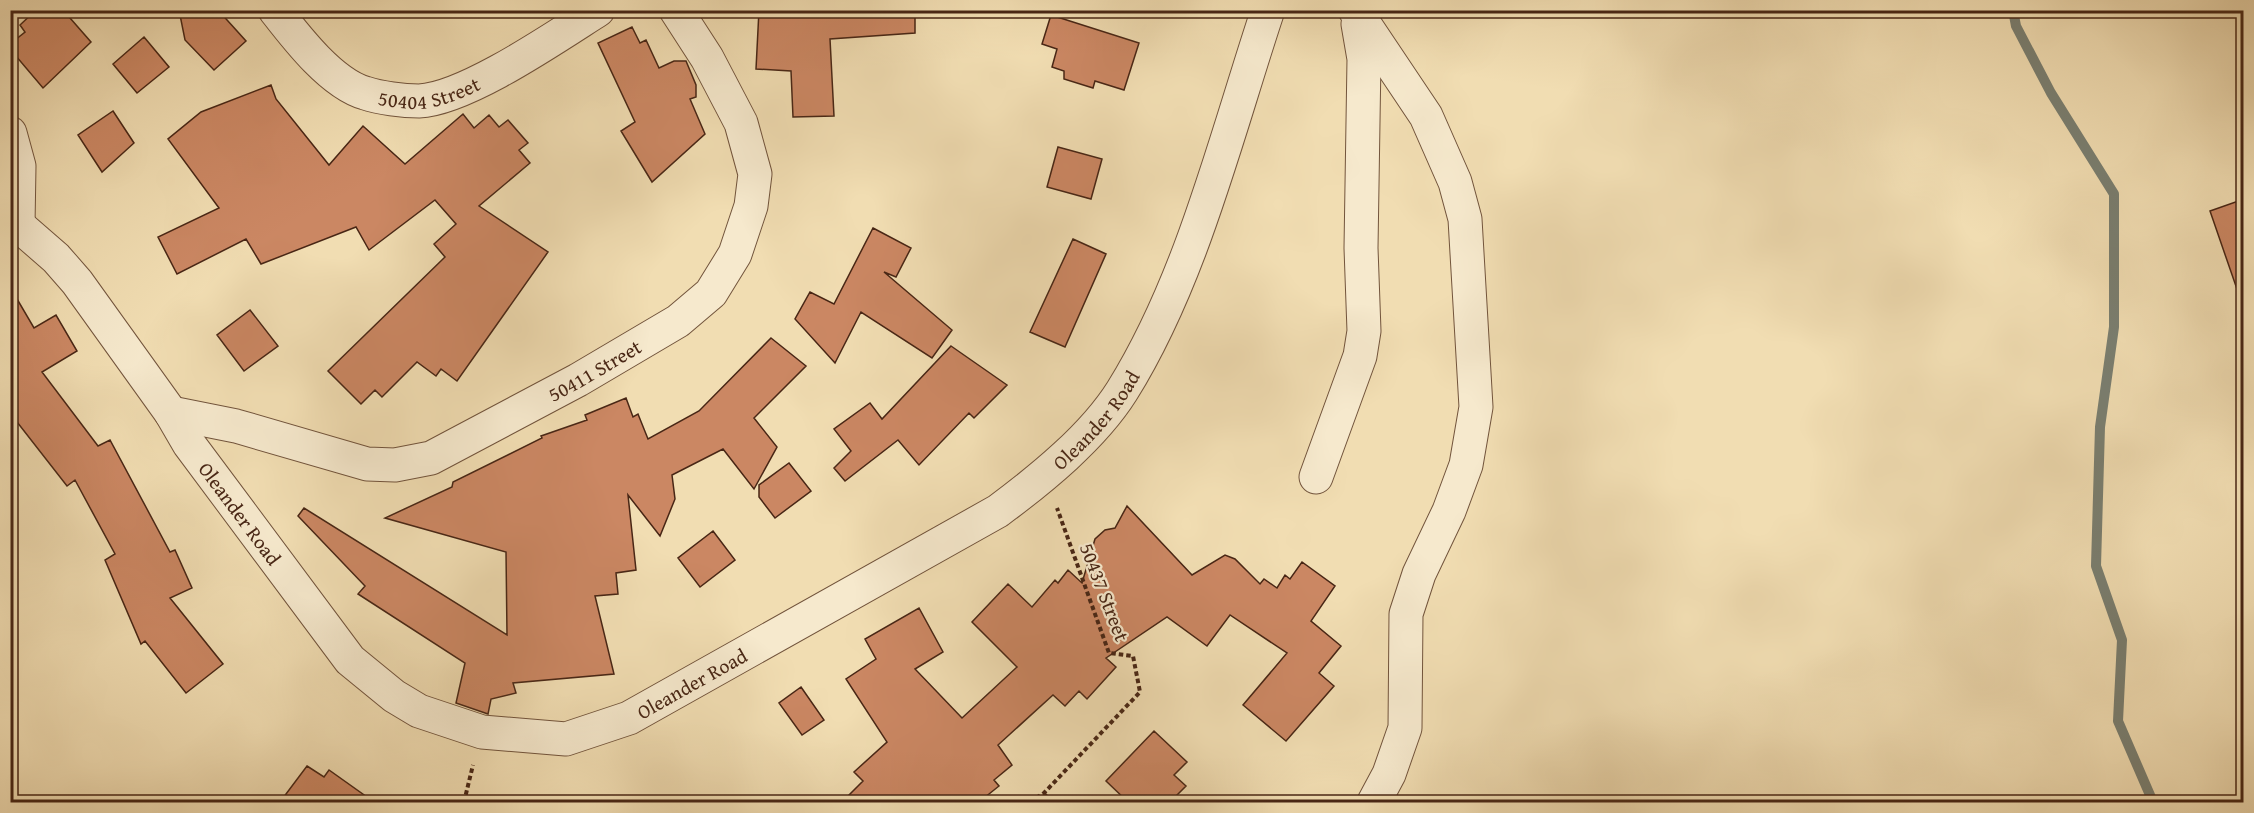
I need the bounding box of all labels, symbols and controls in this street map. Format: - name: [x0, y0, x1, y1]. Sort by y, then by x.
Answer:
- street label: 50404 Street: [376, 69, 485, 116]
- street label: 50411 Street: [543, 332, 646, 408]
- street label: Oleander Road: [1045, 364, 1146, 476]
- street label: Oleander Road: [192, 455, 289, 571]
- street label: 50437 Street: [1073, 539, 1137, 645]
- street label: Oleander Road: [631, 640, 752, 726]

